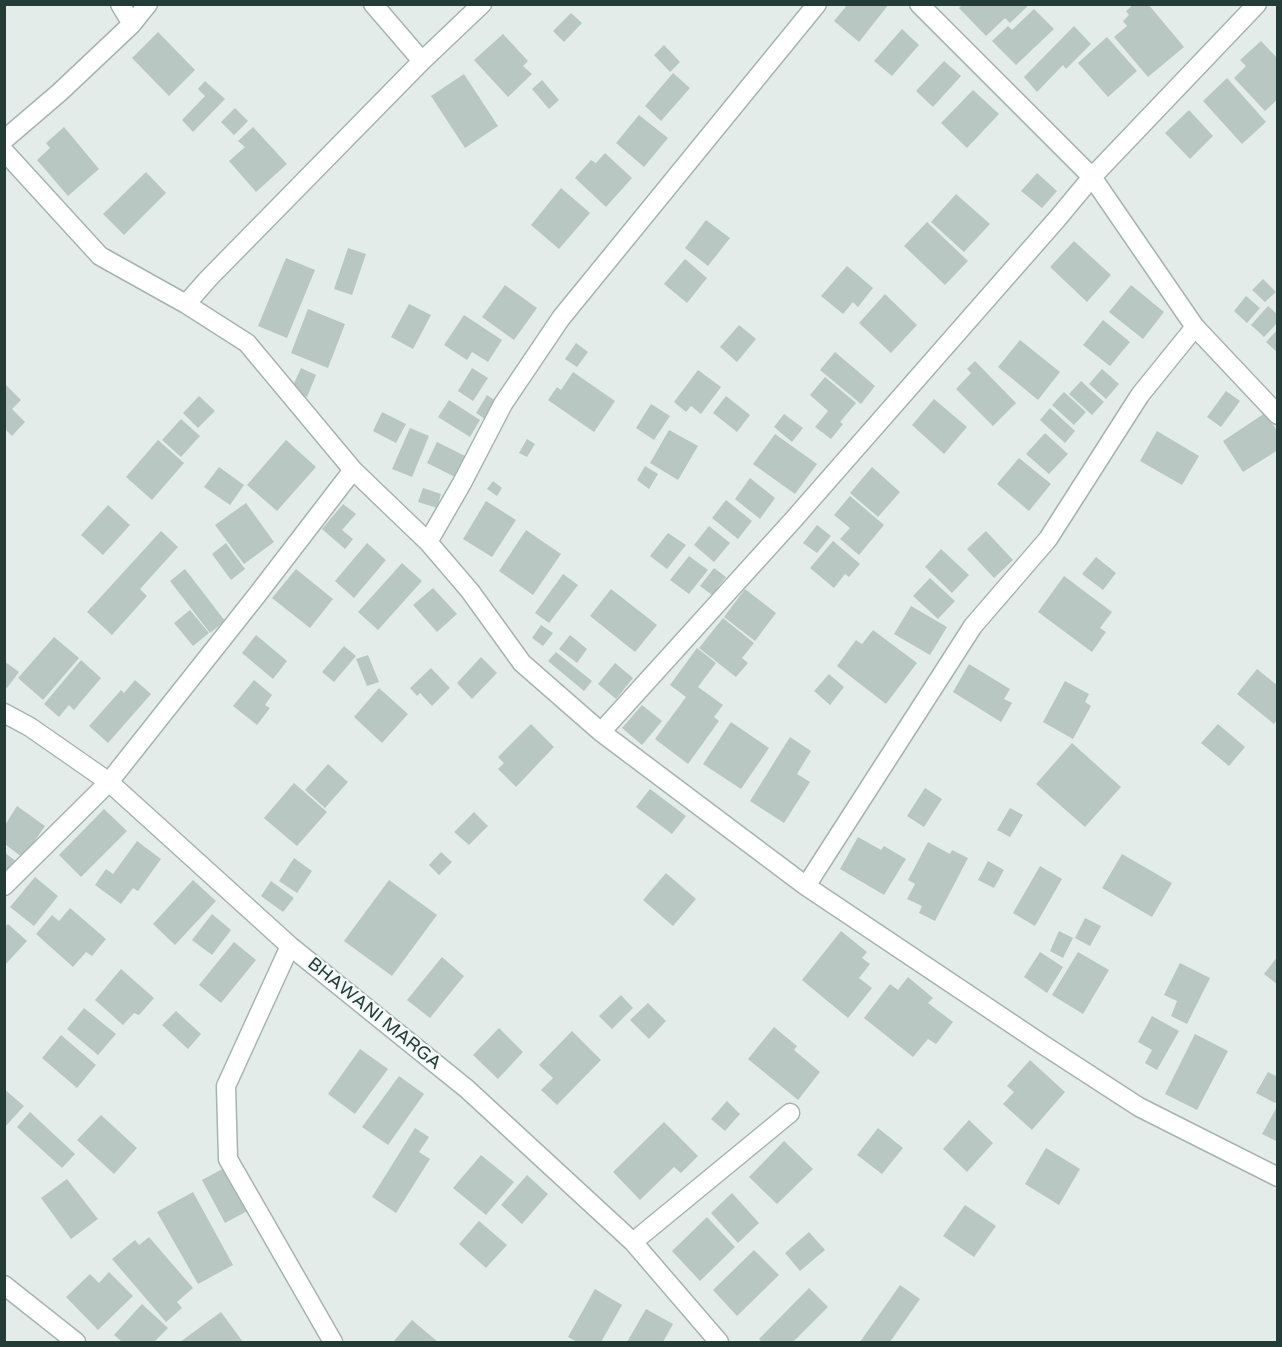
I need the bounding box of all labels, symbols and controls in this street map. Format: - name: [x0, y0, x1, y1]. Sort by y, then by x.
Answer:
- street label: BHAWANI MARGA: [303, 953, 445, 1075]

